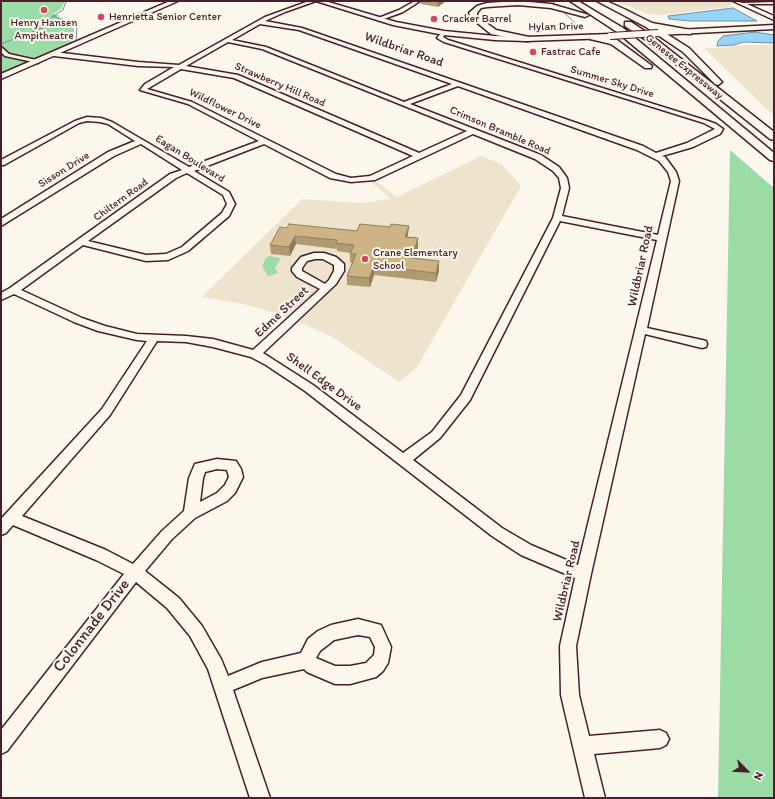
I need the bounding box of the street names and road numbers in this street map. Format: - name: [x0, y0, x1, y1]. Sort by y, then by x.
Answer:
- street label: Hylan Drive: [528, 20, 584, 34]
- street label: Wildbriar Road: [362, 29, 446, 71]
- street label: Genesee Expressway: [642, 32, 726, 102]
- street label: Strawberry Hill Road: [232, 60, 328, 110]
- street label: Summer Sky Drive: [569, 63, 655, 101]
- street label: Wildflower Drive: [187, 86, 263, 132]
- street label: Crimson Bramble Road: [447, 104, 553, 158]
- street label: Eagan Boulevard: [153, 132, 227, 186]
- street label: Sisson Drive: [36, 149, 92, 191]
- street label: Chiltern Road: [91, 176, 151, 224]
- street label: Wildbriar Road: [625, 224, 657, 308]
- street label: Edme Street: [252, 283, 312, 341]
- street label: Shell Edge Drive: [283, 349, 365, 415]
- street label: Wildbriar Road: [550, 539, 584, 623]
- street label: Colonnade Drive: [50, 576, 134, 676]

